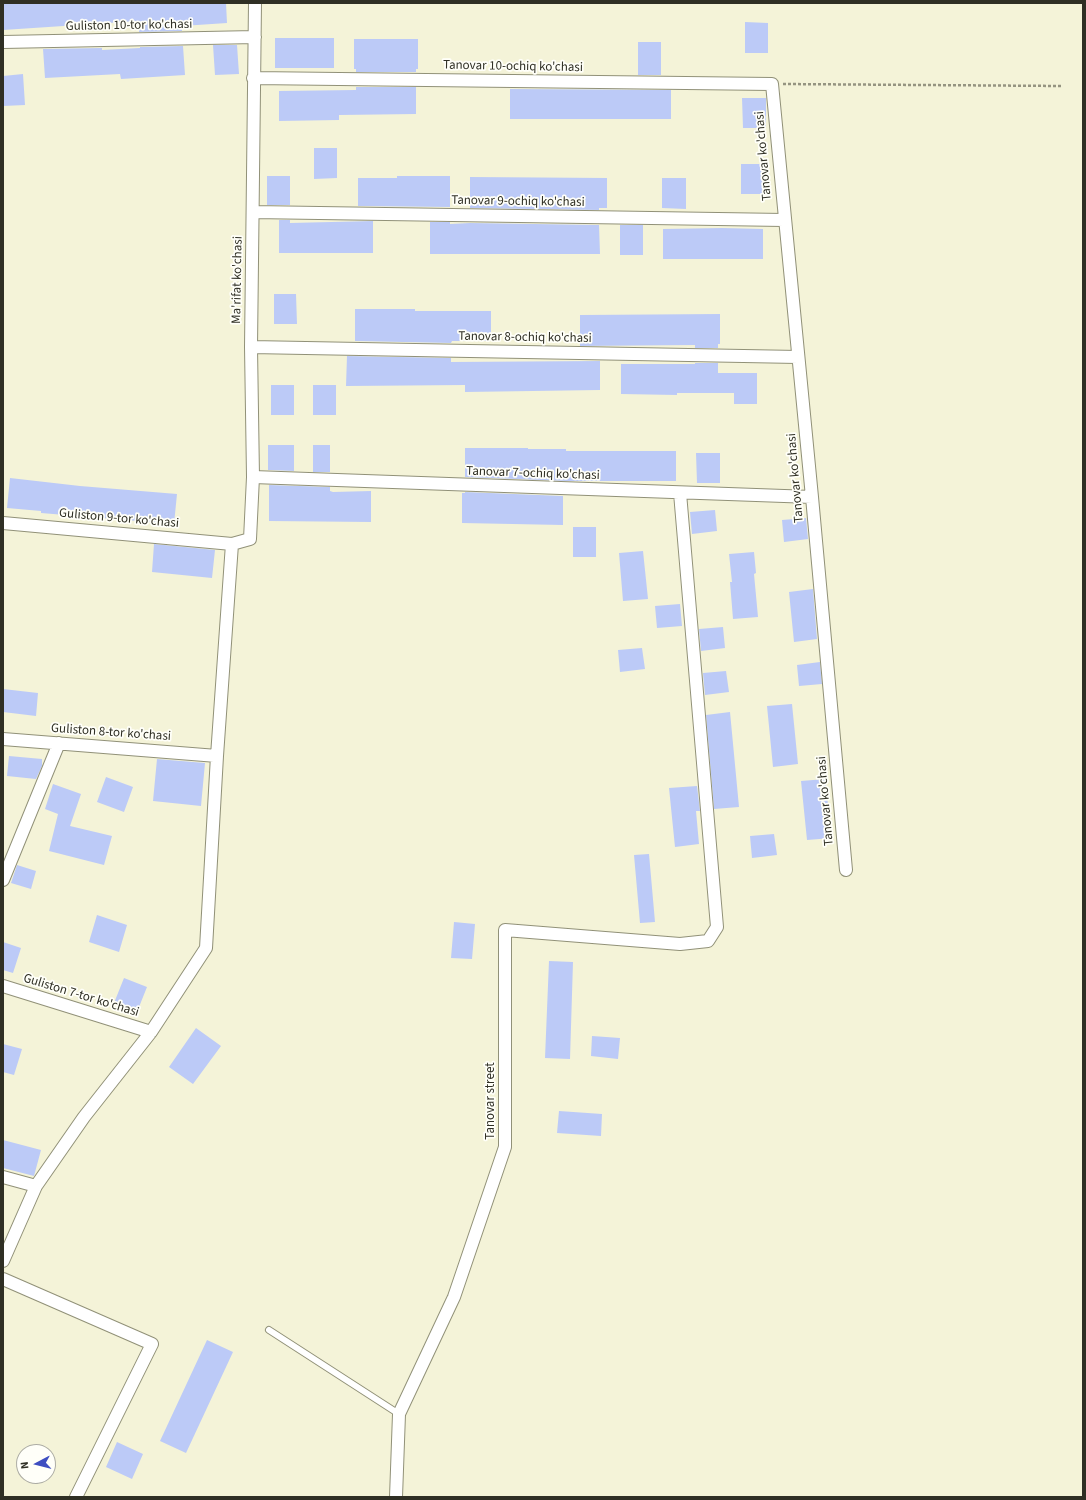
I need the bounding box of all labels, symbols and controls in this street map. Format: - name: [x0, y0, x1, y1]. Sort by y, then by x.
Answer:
- street label: Guliston 10-tor ko'chasi: [66, 17, 192, 35]
- street label: Tanovar 10-ochiq ko'chasi: [443, 58, 583, 76]
- street label: Tanovar ko'chasi: [752, 110, 776, 202]
- street label: Tanovar 9-ochiq ko'chasi: [451, 193, 585, 211]
- street label: Ma'rifat ko'chasi: [229, 236, 247, 324]
- street label: Tanovar 8-ochiq ko'chasi: [458, 329, 592, 347]
- street label: Tanovar ko'chasi: [784, 432, 808, 524]
- street label: Tanovar 7-ochiq ko'chasi: [466, 464, 600, 484]
- street label: Guliston 9-tor ko'chasi: [58, 506, 180, 532]
- street label: Guliston 8-tor ko'chasi: [50, 721, 172, 745]
- street label: Tanovar ko'chasi: [814, 755, 838, 847]
- street label: Guliston 7-tor ko'chasi: [21, 971, 141, 1021]
- street label: Tanovar street: [483, 1062, 499, 1140]
- north arrow: [16, 1444, 56, 1484]
- text: N: [17, 1461, 32, 1470]

